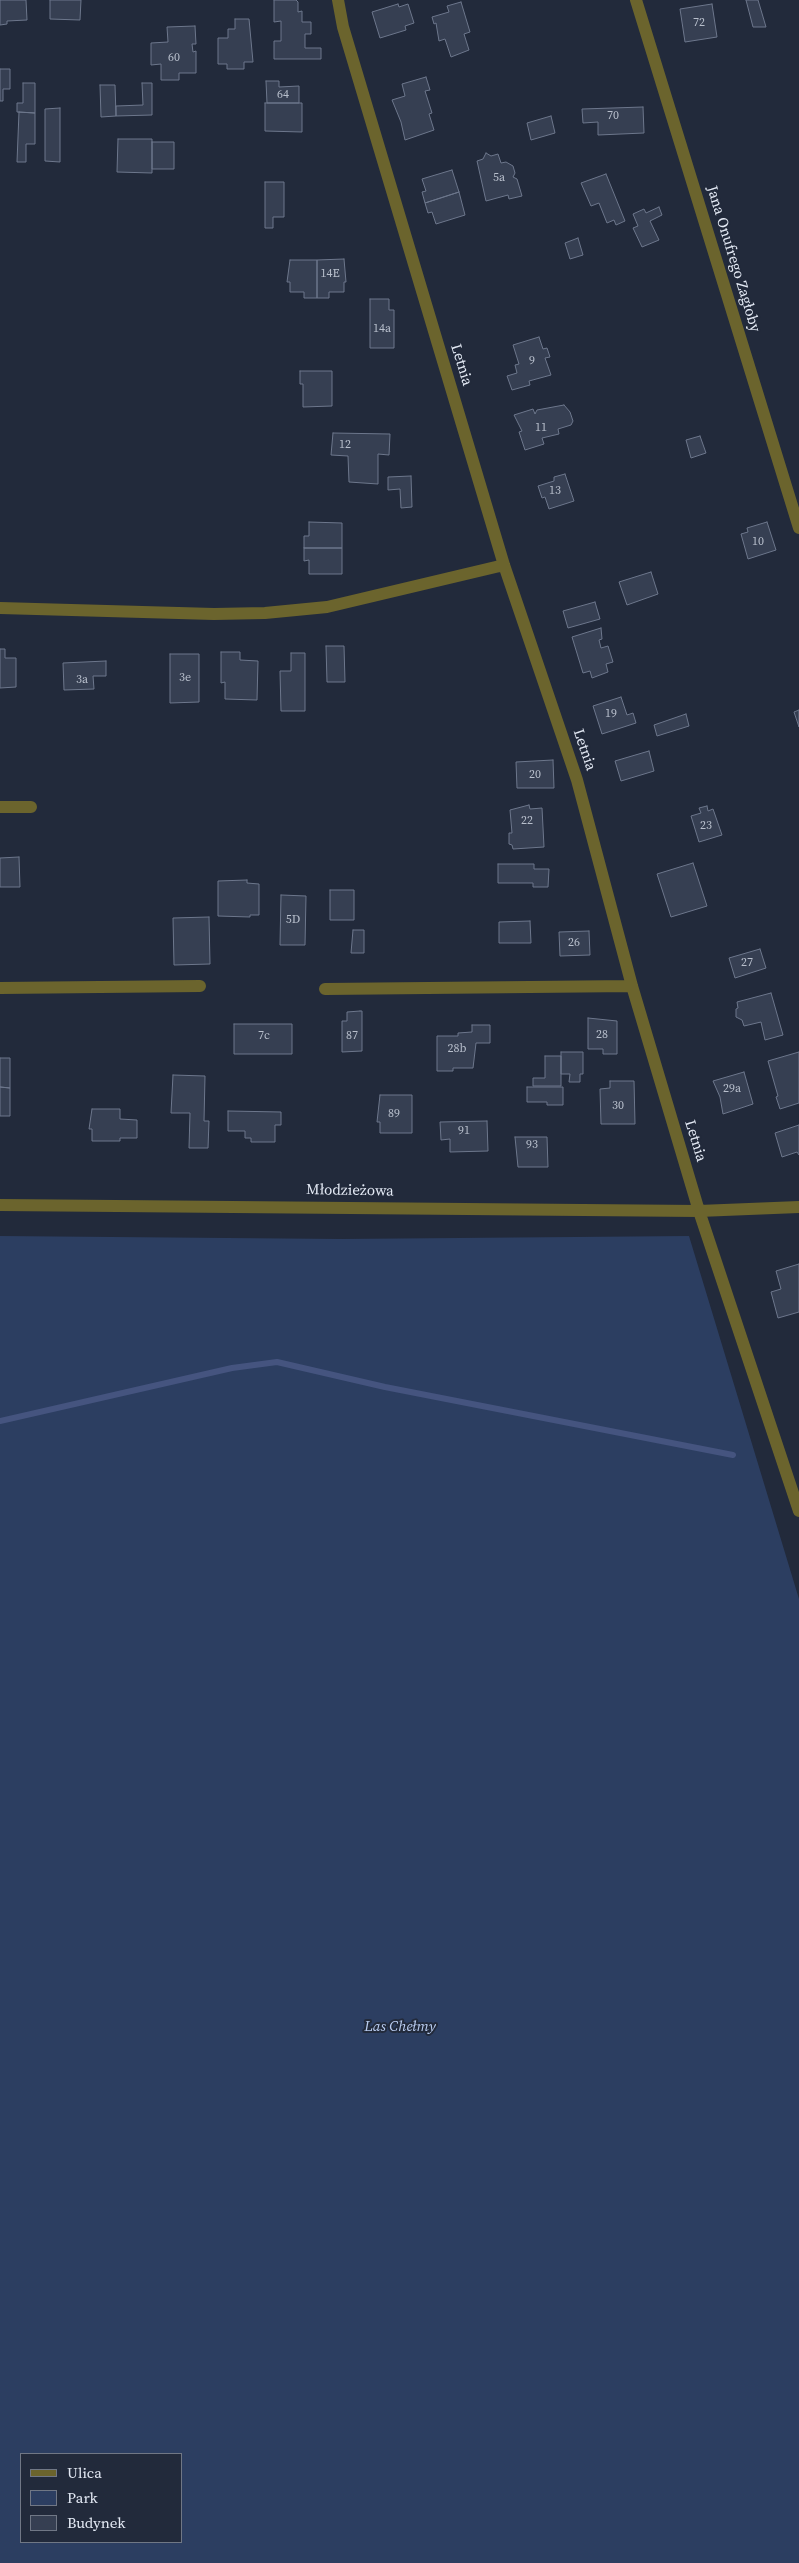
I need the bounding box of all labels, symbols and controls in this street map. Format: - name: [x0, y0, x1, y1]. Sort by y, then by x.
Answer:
- house number: 72: [693, 16, 705, 30]
- house number: 60: [168, 51, 180, 65]
- house number: 64: [277, 88, 289, 102]
- house number: 70: [607, 109, 619, 123]
- house number: 5a: [493, 171, 505, 185]
- street label: Jana Onufrego Zagłoby: [702, 184, 764, 334]
- house number: 14E: [320, 267, 340, 281]
- house number: 14a: [373, 322, 391, 336]
- street label: Letnia: [446, 342, 476, 388]
- house number: 9: [529, 354, 535, 368]
- house number: 11: [535, 421, 547, 435]
- house number: 12: [339, 438, 351, 452]
- house number: 13: [549, 484, 561, 498]
- house number: 10: [752, 535, 764, 549]
- house number: 3e: [179, 671, 191, 685]
- house number: 3a: [76, 673, 88, 687]
- house number: 19: [605, 707, 617, 721]
- street label: Letnia: [569, 727, 599, 773]
- house number: 20: [529, 768, 541, 782]
- house number: 22: [521, 814, 533, 828]
- house number: 23: [700, 819, 712, 833]
- house number: 5D: [286, 913, 300, 927]
- house number: 26: [568, 936, 580, 950]
- house number: 27: [741, 956, 753, 970]
- house number: 28: [596, 1028, 608, 1042]
- house number: 7c: [258, 1029, 270, 1043]
- house number: 87: [346, 1029, 358, 1043]
- house number: 28b: [448, 1042, 466, 1056]
- house number: 29a: [723, 1082, 741, 1096]
- house number: 30: [612, 1099, 624, 1113]
- house number: 89: [388, 1107, 400, 1121]
- street label: Letnia: [680, 1118, 710, 1164]
- house number: 91: [458, 1124, 470, 1138]
- house number: 93: [526, 1138, 538, 1152]
- street label: Młodzieżowa: [306, 1181, 394, 1201]
- park label: Las Chełmy: [364, 2018, 436, 2036]
- legend: [20, 2453, 182, 2543]
- text: Ulica: [67, 2462, 102, 2483]
- text: Park: [67, 2487, 98, 2508]
- text: Budynek: [67, 2512, 126, 2533]

